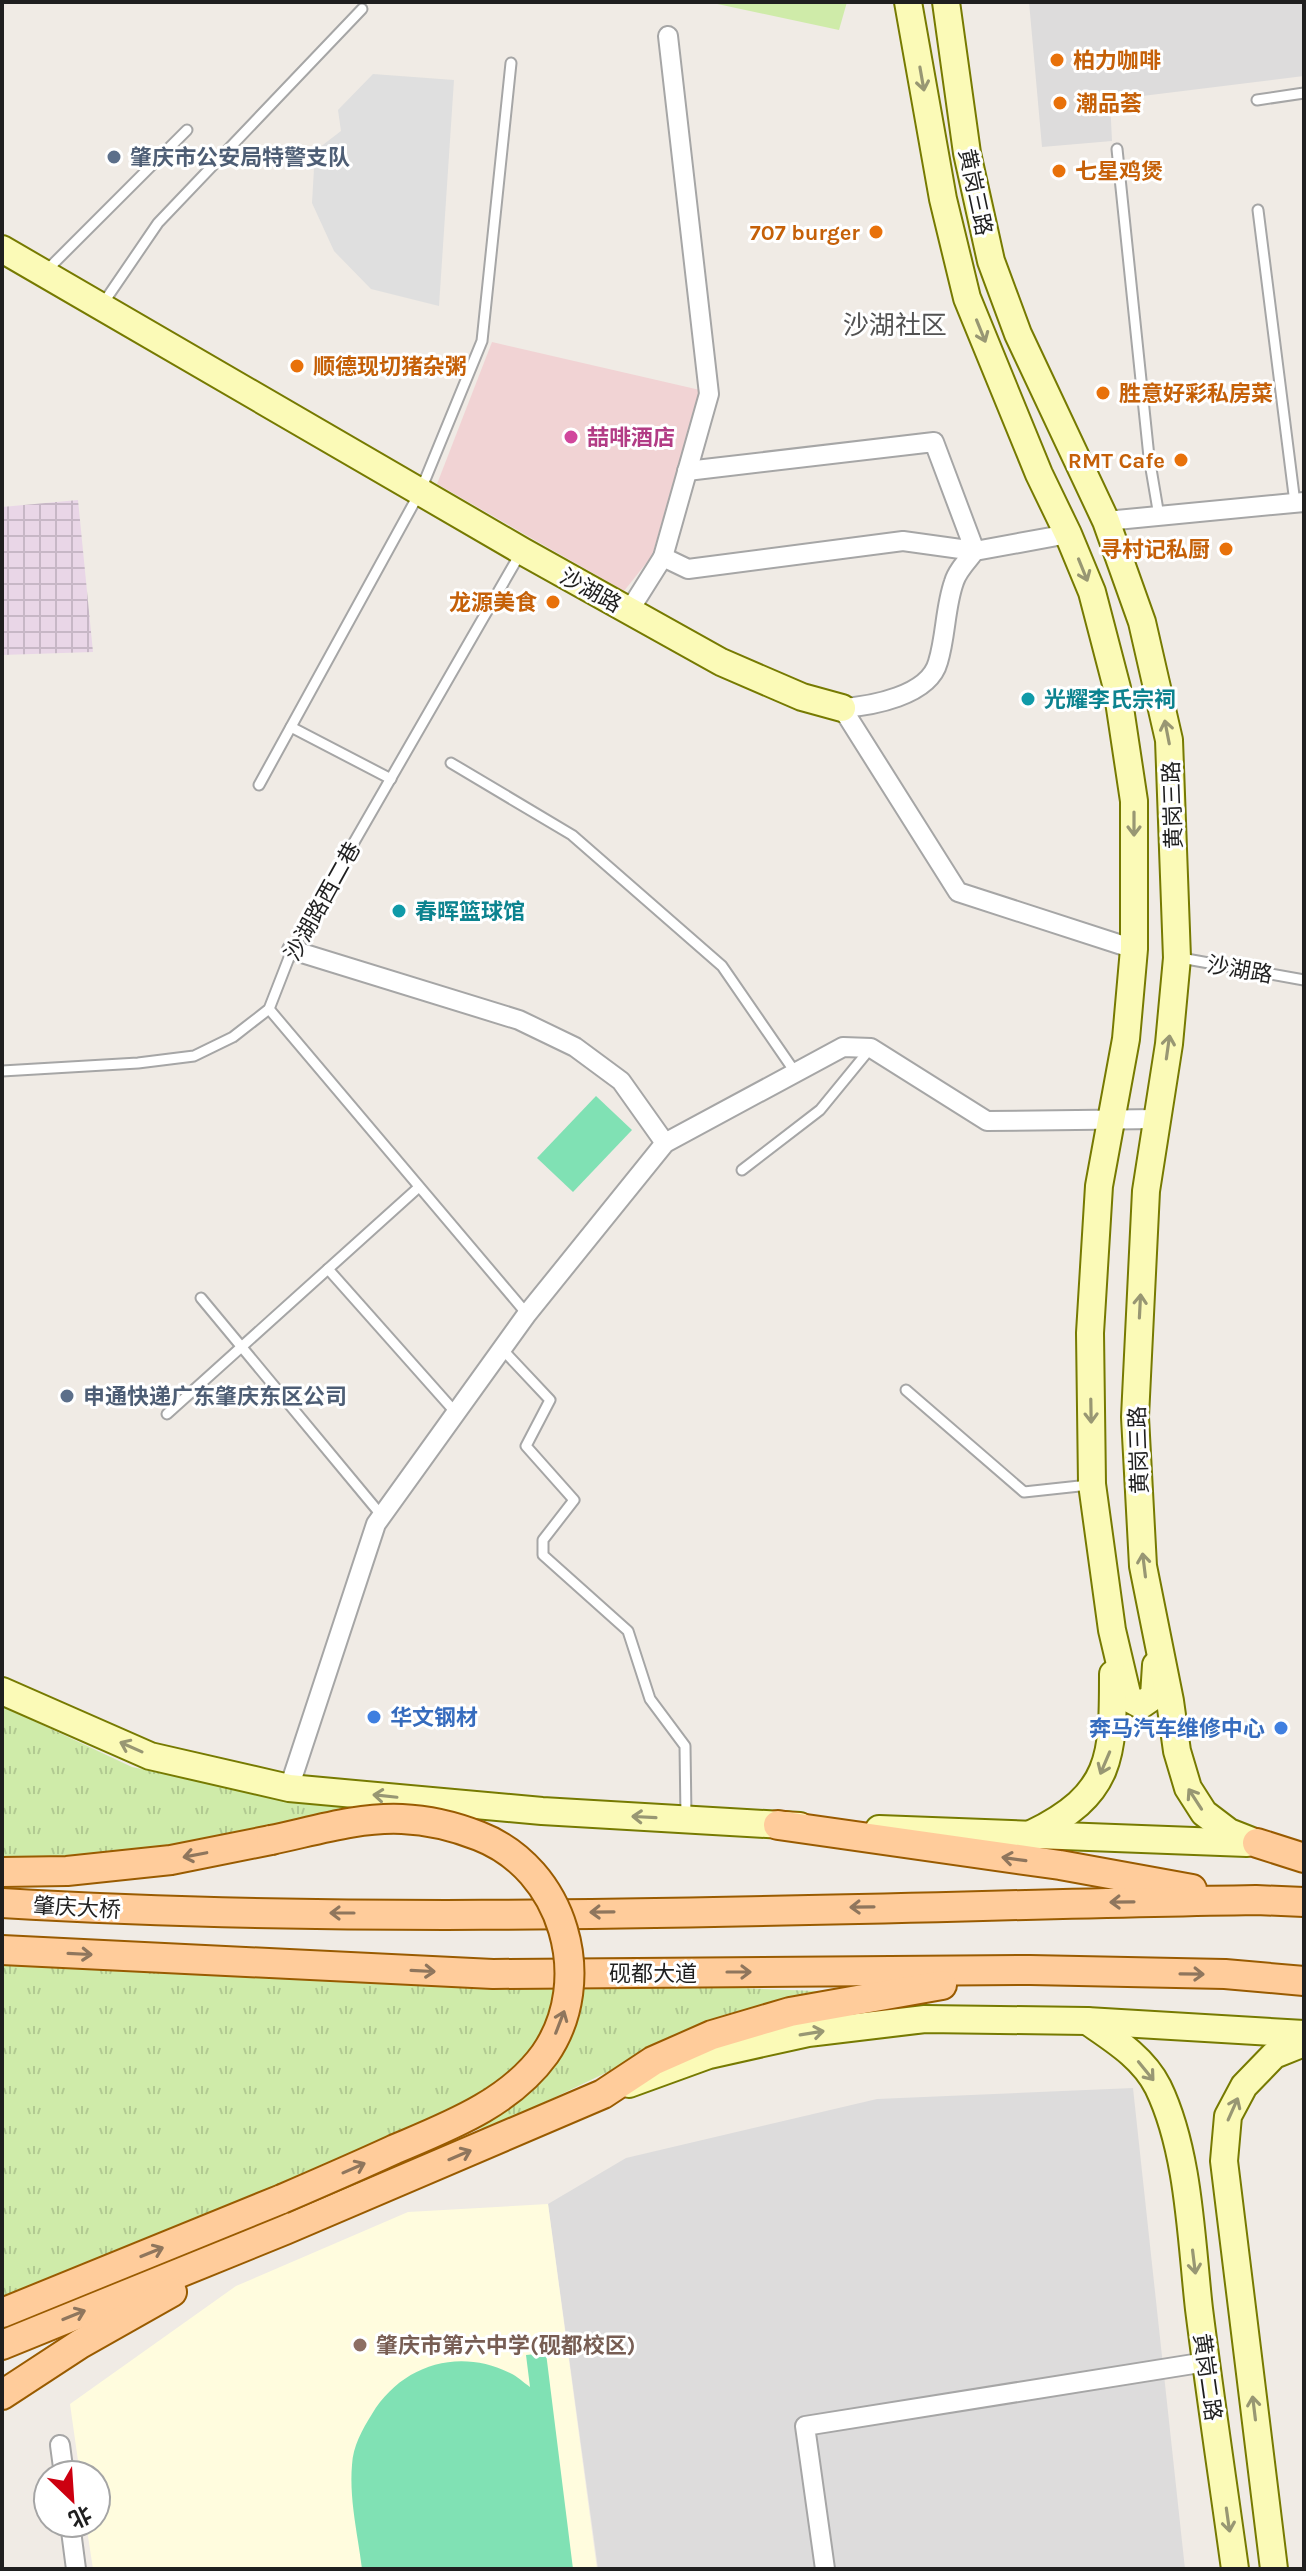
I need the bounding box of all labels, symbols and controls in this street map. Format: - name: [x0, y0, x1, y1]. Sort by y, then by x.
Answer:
- place label: 柏力咖啡: [1073, 48, 1161, 74]
- marker: 柏力咖啡: [1048, 51, 1066, 69]
- one-way arrow: [916, 66, 931, 91]
- place label: 潮品荟: [1076, 91, 1142, 117]
- marker: 潮品荟: [1051, 94, 1069, 112]
- place label: 肇庆市公安局特警支队: [130, 145, 350, 171]
- street label: 黄岗三路: [953, 146, 997, 238]
- marker: 肇庆市公安局特警支队: [105, 148, 123, 166]
- place label: 七星鸡煲: [1075, 159, 1163, 185]
- marker: 七星鸡煲: [1050, 162, 1068, 180]
- place label: 707 burger: [750, 220, 860, 246]
- marker: 707 burger: [867, 223, 885, 241]
- district label: 沙湖社区: [843, 310, 947, 341]
- one-way arrow: [974, 318, 989, 343]
- place label: 顺德现切猪杂粥: [313, 354, 467, 380]
- marker: 顺德现切猪杂粥: [288, 357, 306, 375]
- place label: 胜意好彩私房菜: [1119, 381, 1273, 407]
- marker: 胜意好彩私房菜: [1094, 384, 1112, 402]
- place label: 喆啡酒店: [587, 425, 675, 451]
- marker: 喆啡酒店: [562, 428, 580, 446]
- place label: RMT Cafe: [1068, 448, 1165, 474]
- marker: RMT Cafe: [1172, 451, 1190, 469]
- place label: 寻村记私厨: [1100, 537, 1210, 563]
- marker: 寻村记私厨: [1217, 540, 1235, 558]
- one-way arrow: [1077, 557, 1091, 582]
- street label: 沙湖路: [555, 564, 626, 618]
- place label: 龙源美食: [449, 590, 537, 616]
- marker: 龙源美食: [544, 593, 562, 611]
- place label: 光耀李氏宗祠: [1044, 687, 1176, 713]
- marker: 光耀李氏宗祠: [1019, 690, 1037, 708]
- one-way arrow: [1158, 720, 1173, 746]
- street label: 黄岗三路: [1158, 761, 1188, 849]
- one-way arrow: [1126, 810, 1142, 837]
- street label: 沙湖路西二巷: [280, 837, 366, 966]
- place label: 春晖篮球馆: [415, 899, 525, 925]
- marker: 春晖篮球馆: [390, 902, 408, 920]
- street label: 沙湖路: [1205, 951, 1275, 989]
- one-way arrow: [1161, 1035, 1176, 1061]
- one-way arrow: [1133, 1293, 1148, 1320]
- place label: 申通快递广东肇庆东区公司: [83, 1384, 347, 1410]
- marker: 申通快递广东肇庆东区公司: [58, 1387, 76, 1405]
- one-way arrow: [1083, 1397, 1099, 1424]
- street label: 黄岗三路: [1124, 1406, 1154, 1494]
- one-way arrow: [1137, 1552, 1152, 1579]
- place label: 华文钢材: [390, 1705, 478, 1731]
- marker: 华文钢材: [365, 1708, 383, 1726]
- place label: 奔马汽车维修中心: [1089, 1716, 1265, 1742]
- marker: 奔马汽车维修中心: [1272, 1719, 1290, 1737]
- one-way arrow: [119, 1739, 144, 1754]
- one-way arrow: [1097, 1750, 1112, 1775]
- one-way arrow: [372, 1788, 399, 1803]
- one-way arrow: [1187, 1788, 1203, 1811]
- one-way arrow: [631, 1809, 658, 1824]
- one-way arrow: [182, 1849, 208, 1864]
- one-way arrow: [1002, 1851, 1027, 1866]
- street label: 肇庆大桥: [32, 1893, 122, 1923]
- one-way arrow: [1109, 1894, 1136, 1910]
- one-way arrow: [849, 1899, 876, 1915]
- one-way arrow: [589, 1904, 616, 1920]
- one-way arrow: [329, 1905, 356, 1921]
- one-way arrow: [66, 1946, 93, 1961]
- street label: 砚都大道: [609, 1961, 697, 1987]
- one-way arrow: [409, 1964, 436, 1979]
- one-way arrow: [725, 1965, 752, 1980]
- one-way arrow: [1178, 1966, 1205, 1981]
- one-way arrow: [554, 2011, 568, 2035]
- one-way arrow: [799, 2025, 824, 2040]
- one-way arrow: [1137, 2060, 1155, 2081]
- one-way arrow: [1226, 2097, 1241, 2121]
- one-way arrow: [447, 2147, 471, 2162]
- one-way arrow: [341, 2159, 366, 2174]
- one-way arrow: [139, 2243, 164, 2258]
- one-way arrow: [1186, 2249, 1201, 2275]
- one-way arrow: [61, 2307, 86, 2322]
- street label: 黄岗二路: [1188, 2332, 1226, 2423]
- place label: 肇庆市第六中学(砚都校区): [376, 2333, 636, 2359]
- marker: 肇庆市第六中学(砚都校区): [351, 2336, 369, 2354]
- one-way arrow: [1246, 2395, 1261, 2422]
- north arrow: [32, 2459, 112, 2539]
- text: 北: [65, 2500, 96, 2533]
- one-way arrow: [1221, 2507, 1236, 2532]

